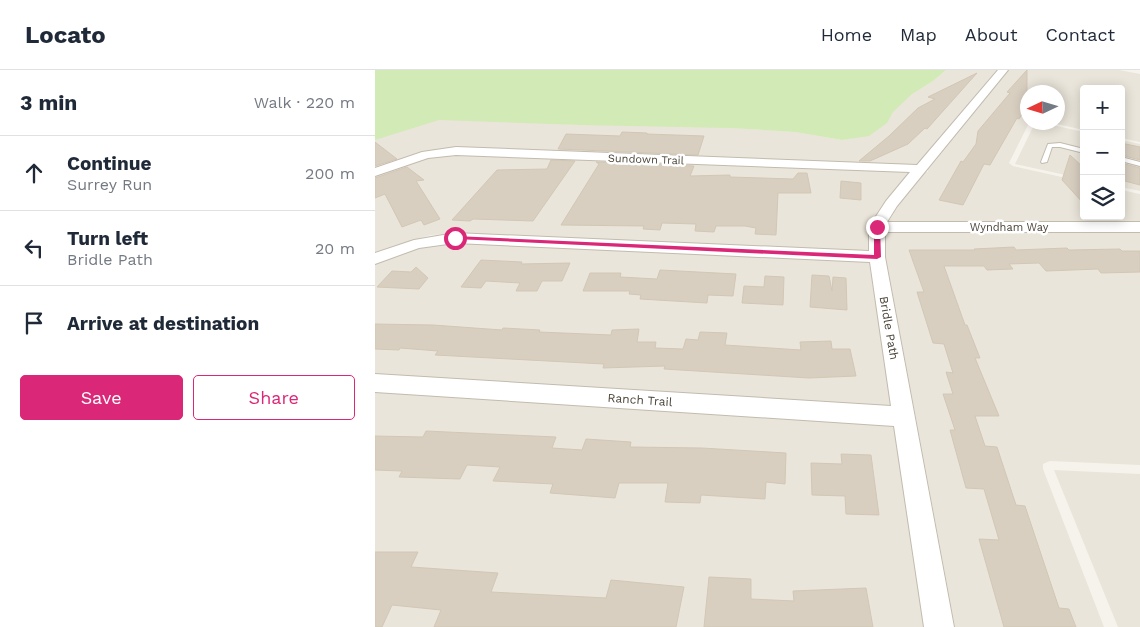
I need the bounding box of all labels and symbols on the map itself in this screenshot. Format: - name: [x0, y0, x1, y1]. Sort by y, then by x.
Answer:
- north arrow: [1020, 85, 1065, 130]
- street label: Sundown Trail: [608, 152, 685, 167]
- route end: [866, 216, 889, 239]
- street label: Wyndham Way: [970, 221, 1049, 234]
- route start: [444, 227, 467, 250]
- street label: Bridle Path: [877, 295, 901, 361]
- street label: Ranch Trail: [607, 391, 673, 409]

